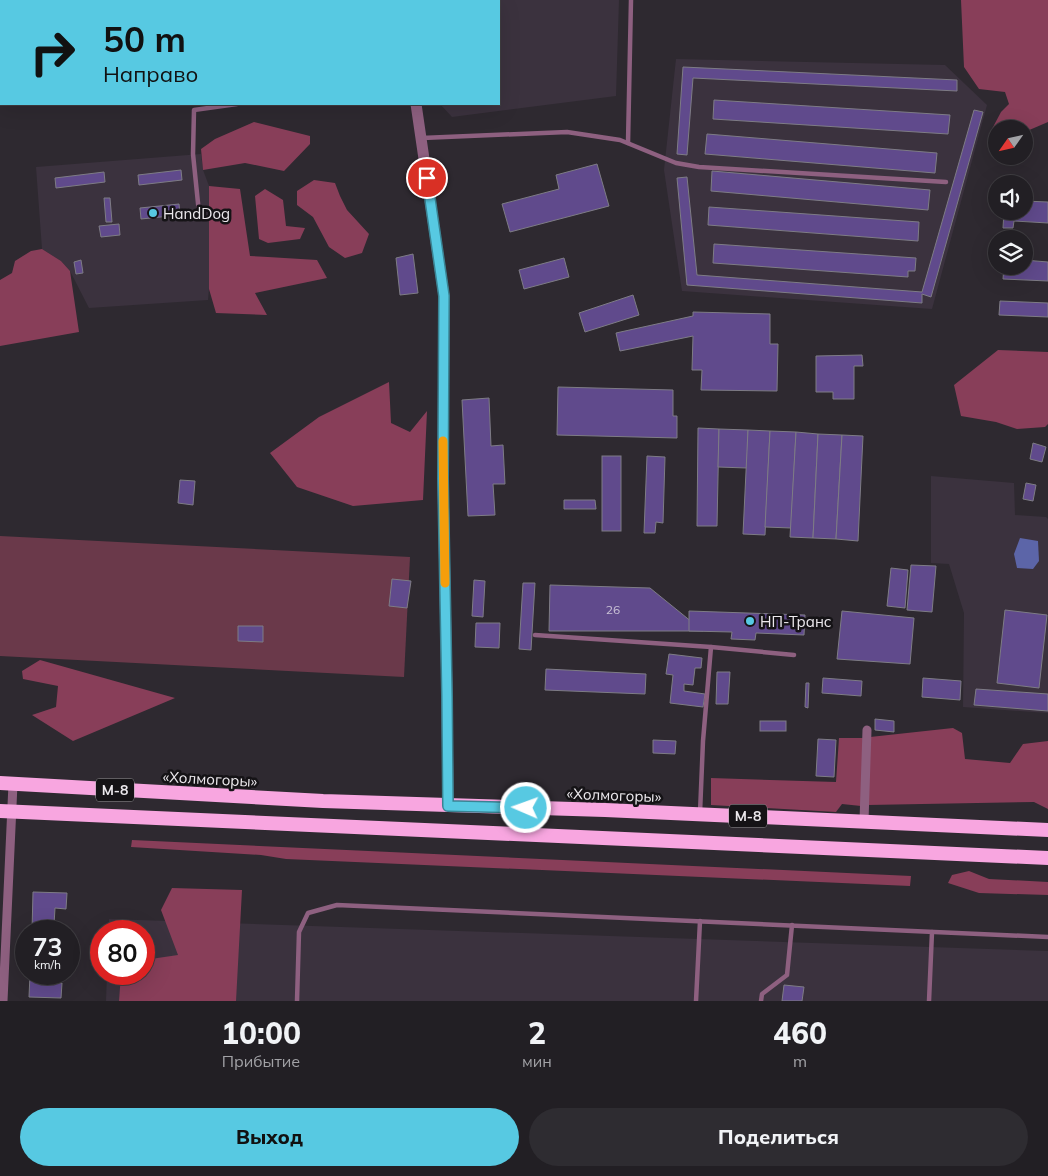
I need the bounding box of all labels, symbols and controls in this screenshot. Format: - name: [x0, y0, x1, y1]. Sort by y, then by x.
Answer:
- text: 50 m: [103, 17, 186, 61]
- icon: right: [20, 20, 85, 85]
- text: Направо: [103, 60, 198, 88]
- north arrow: [988, 120, 1032, 165]
- map controls: [988, 120, 1033, 275]
- pin: [406, 157, 448, 199]
- icon: arrive: [413, 164, 441, 192]
- button: sound: [988, 175, 1033, 220]
- place label: HandDog: [163, 204, 230, 223]
- marker: HandDog: [147, 207, 159, 219]
- button: layers: [988, 230, 1033, 275]
- house number: 26: [606, 602, 620, 617]
- place label: НП-Транс: [760, 612, 831, 631]
- marker: НП-Транс: [744, 615, 756, 627]
- street label: «Холмогоры»: [162, 767, 258, 791]
- road number: М-8: [96, 778, 134, 802]
- position arrow: [499, 781, 551, 833]
- street label: «Холмогоры»: [566, 784, 662, 806]
- road number: М-8: [729, 804, 767, 828]
- speed limit sign: 80: [90, 920, 155, 985]
- text: 73: [32, 931, 63, 962]
- text: km/h: [34, 957, 61, 972]
- text: 10:00: [221, 1014, 301, 1052]
- text: 2: [528, 1014, 546, 1052]
- text: 460: [773, 1014, 827, 1052]
- text: Прибытие: [222, 1051, 300, 1071]
- text: мин: [522, 1051, 552, 1071]
- text: m: [793, 1051, 807, 1071]
- button: Выход: [20, 1108, 519, 1166]
- button: Поделиться: [529, 1108, 1028, 1166]

